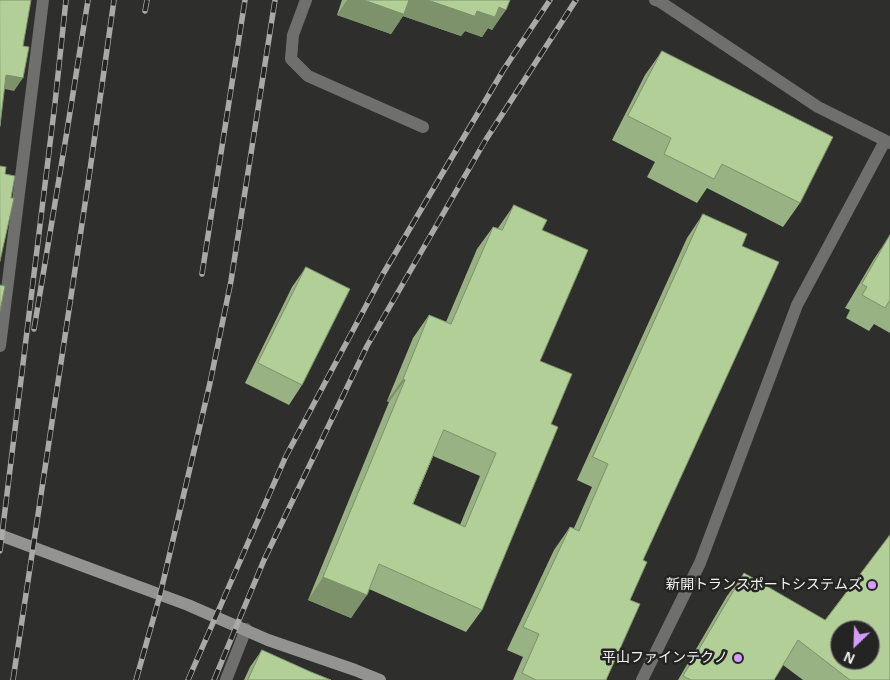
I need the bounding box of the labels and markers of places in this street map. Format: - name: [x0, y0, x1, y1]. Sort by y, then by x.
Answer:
- place label: 新開トランスポートシステムズ: [666, 577, 862, 593]
- marker: 新開トランスポートシステムズ: [866, 579, 878, 591]
- place label: 平山ファインテクノ: [602, 650, 728, 666]
- marker: 平山ファインテクノ: [732, 652, 744, 664]

